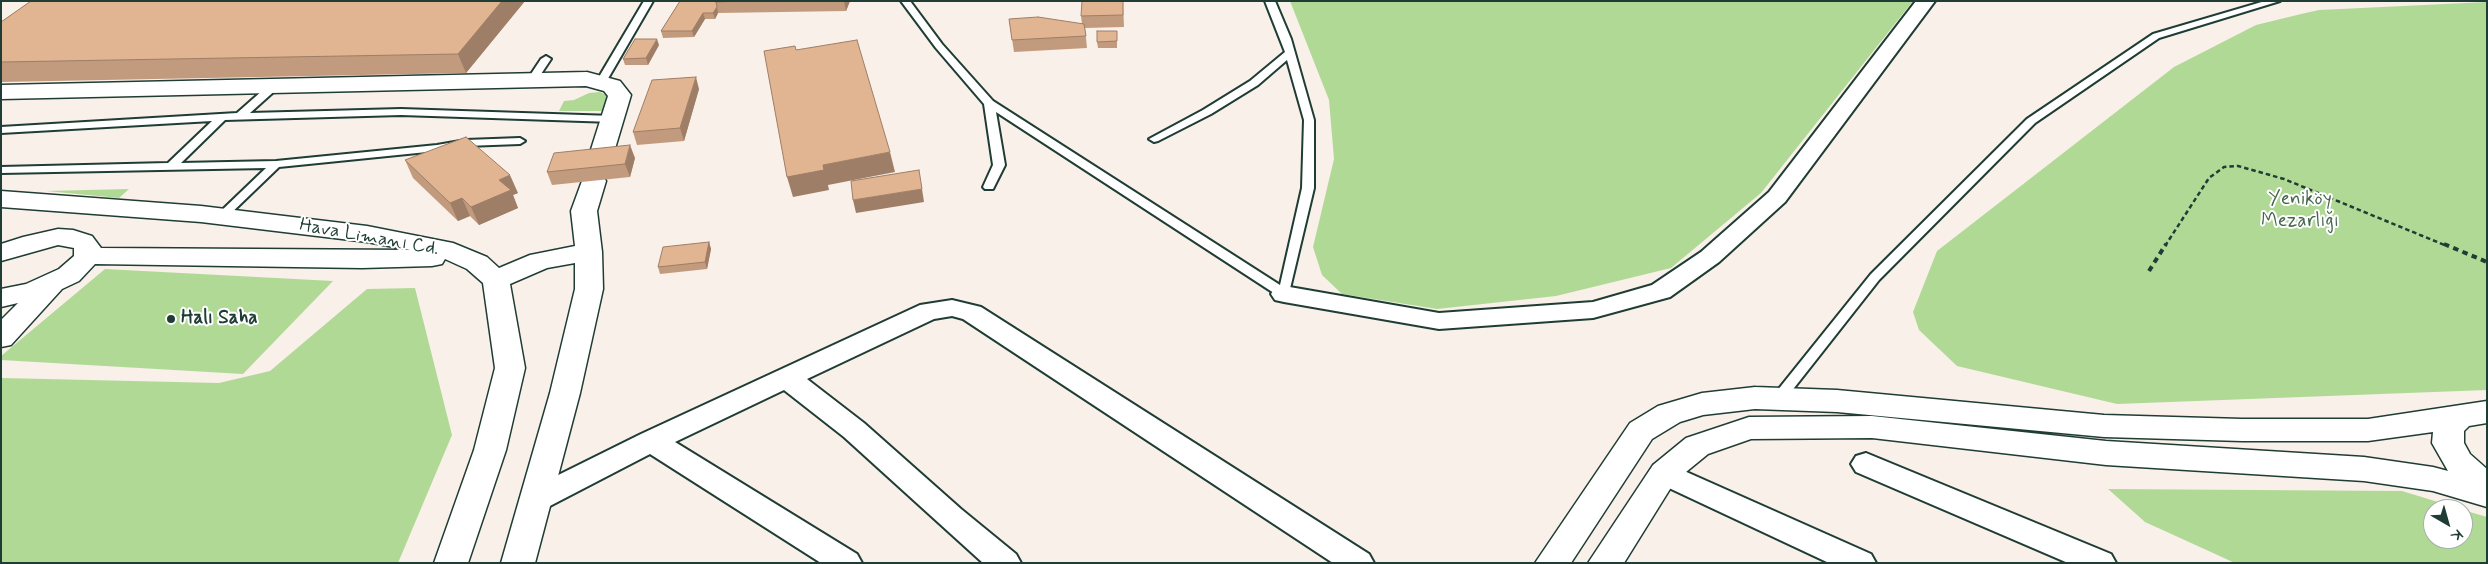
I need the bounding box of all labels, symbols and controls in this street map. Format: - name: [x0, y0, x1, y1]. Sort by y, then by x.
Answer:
- park label: Yeniköy Mezarlığı: [2261, 189, 2339, 233]
- street label: Hava Limanı Cd.: [297, 214, 441, 262]
- place label: Halı Saha: [181, 308, 258, 330]
- marker: Halı Saha: [165, 313, 177, 325]
- north arrow: [2423, 499, 2473, 549]
- text: K: [2447, 525, 2466, 545]

